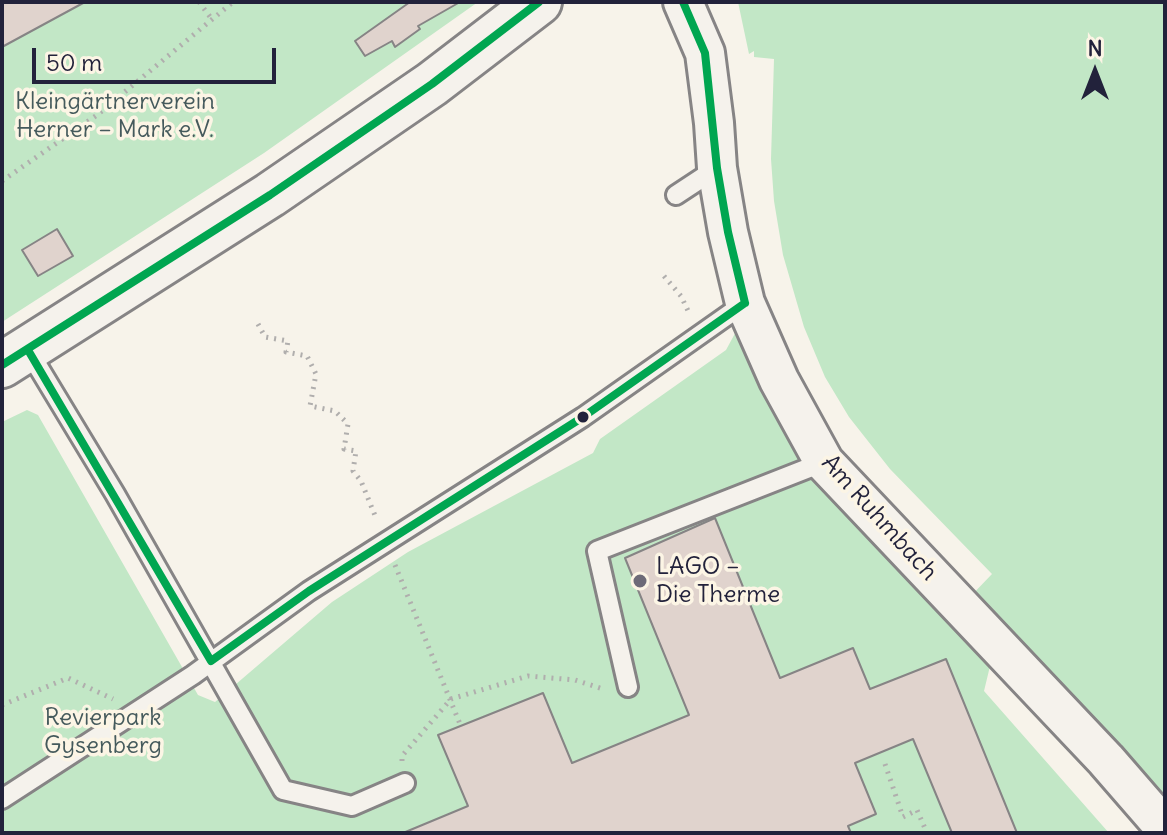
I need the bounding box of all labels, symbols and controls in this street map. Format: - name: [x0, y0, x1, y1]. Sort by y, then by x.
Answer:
- scale bar: [36, 32, 280, 82]
- north arrow: [1055, 32, 1135, 112]
- text: N: [1087, 34, 1103, 62]
- text: 50 m: [46, 47, 102, 77]
- park label: Kleingärtnerverein Herner – Mark e.V.: [15, 88, 215, 144]
- unlabelled marker: [575, 409, 591, 425]
- street label: Am Ruhmbach: [815, 449, 943, 587]
- place label: LAGO – Die Therme: [656, 553, 780, 609]
- marker: LAGO – Die Therme: [631, 572, 649, 590]
- park label: Revierpark Gysenberg: [44, 704, 162, 760]

